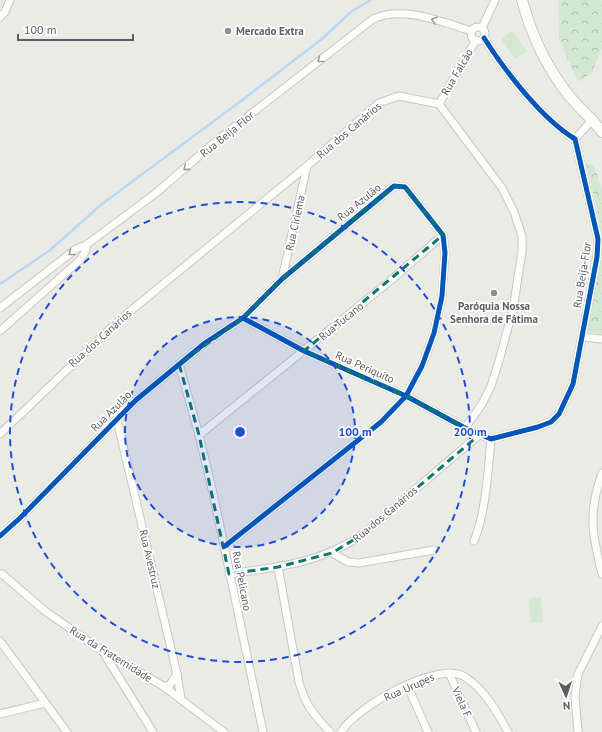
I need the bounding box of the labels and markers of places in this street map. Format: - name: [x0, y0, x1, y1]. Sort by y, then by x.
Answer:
- place label: Mercado Extra: [236, 24, 304, 38]
- marker: Mercado Extra: [223, 26, 233, 36]
- marker: Paróquia Nossa Senhora de Fátima: [489, 288, 499, 298]
- place label: Paróquia Nossa Senhora de Fátima: [450, 299, 538, 326]
- centre of rings: [233, 425, 247, 439]

